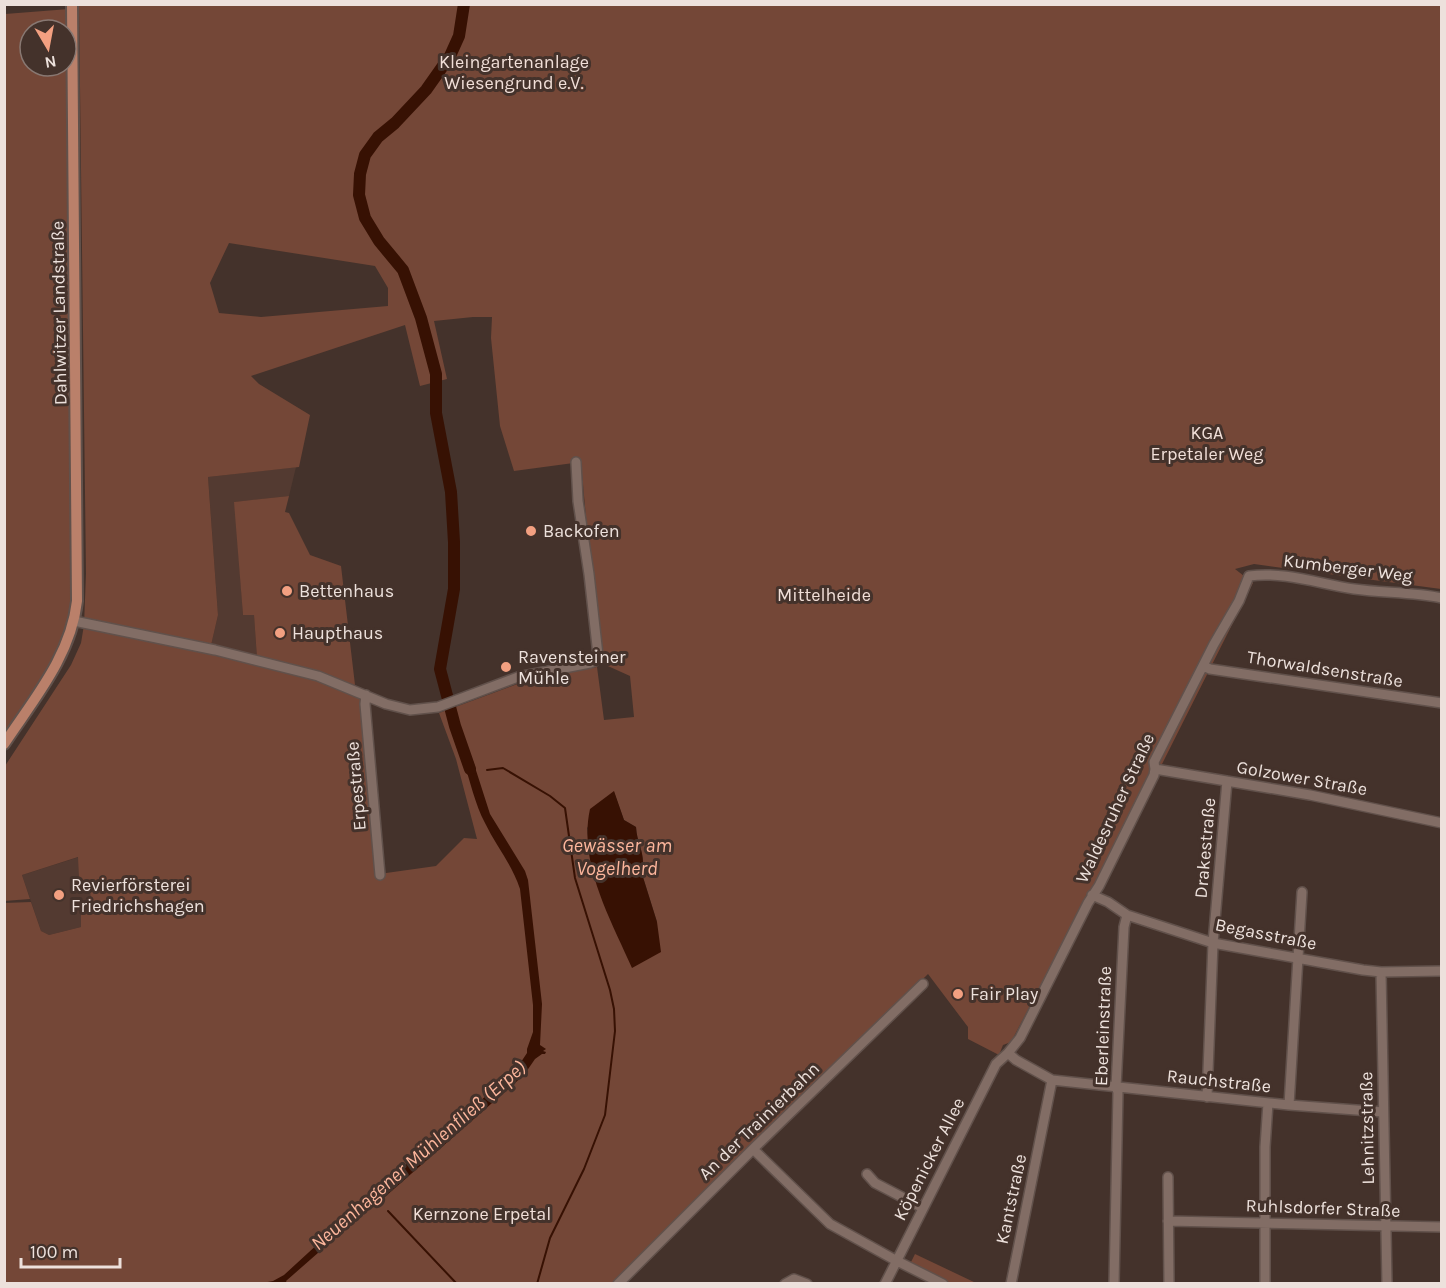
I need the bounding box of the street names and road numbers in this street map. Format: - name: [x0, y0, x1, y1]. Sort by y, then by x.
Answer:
- street label: Dahlwitzer Landstraße: [46, 221, 72, 405]
- street label: Kumberger Weg: [1282, 549, 1414, 587]
- street label: Thorwaldsenstraße: [1246, 646, 1404, 692]
- street label: Waldesruher Straße: [1071, 730, 1159, 886]
- street label: Erpestraße: [341, 741, 371, 831]
- street label: Golzower Straße: [1235, 756, 1369, 800]
- street label: Drakestraße: [1190, 797, 1220, 899]
- street label: Begasstraße: [1213, 913, 1319, 955]
- street label: Eberleinstraße: [1090, 966, 1116, 1086]
- street label: An der Trainierbahn: [694, 1058, 824, 1184]
- street label: Rauchstraße: [1166, 1065, 1272, 1097]
- street label: Lehnitzstraße: [1355, 1071, 1379, 1185]
- street label: Köpenicker Allee: [889, 1094, 969, 1224]
- street label: Kantstraße: [991, 1152, 1031, 1246]
- street label: Ruhlsdorfer Straße: [1245, 1194, 1401, 1222]

